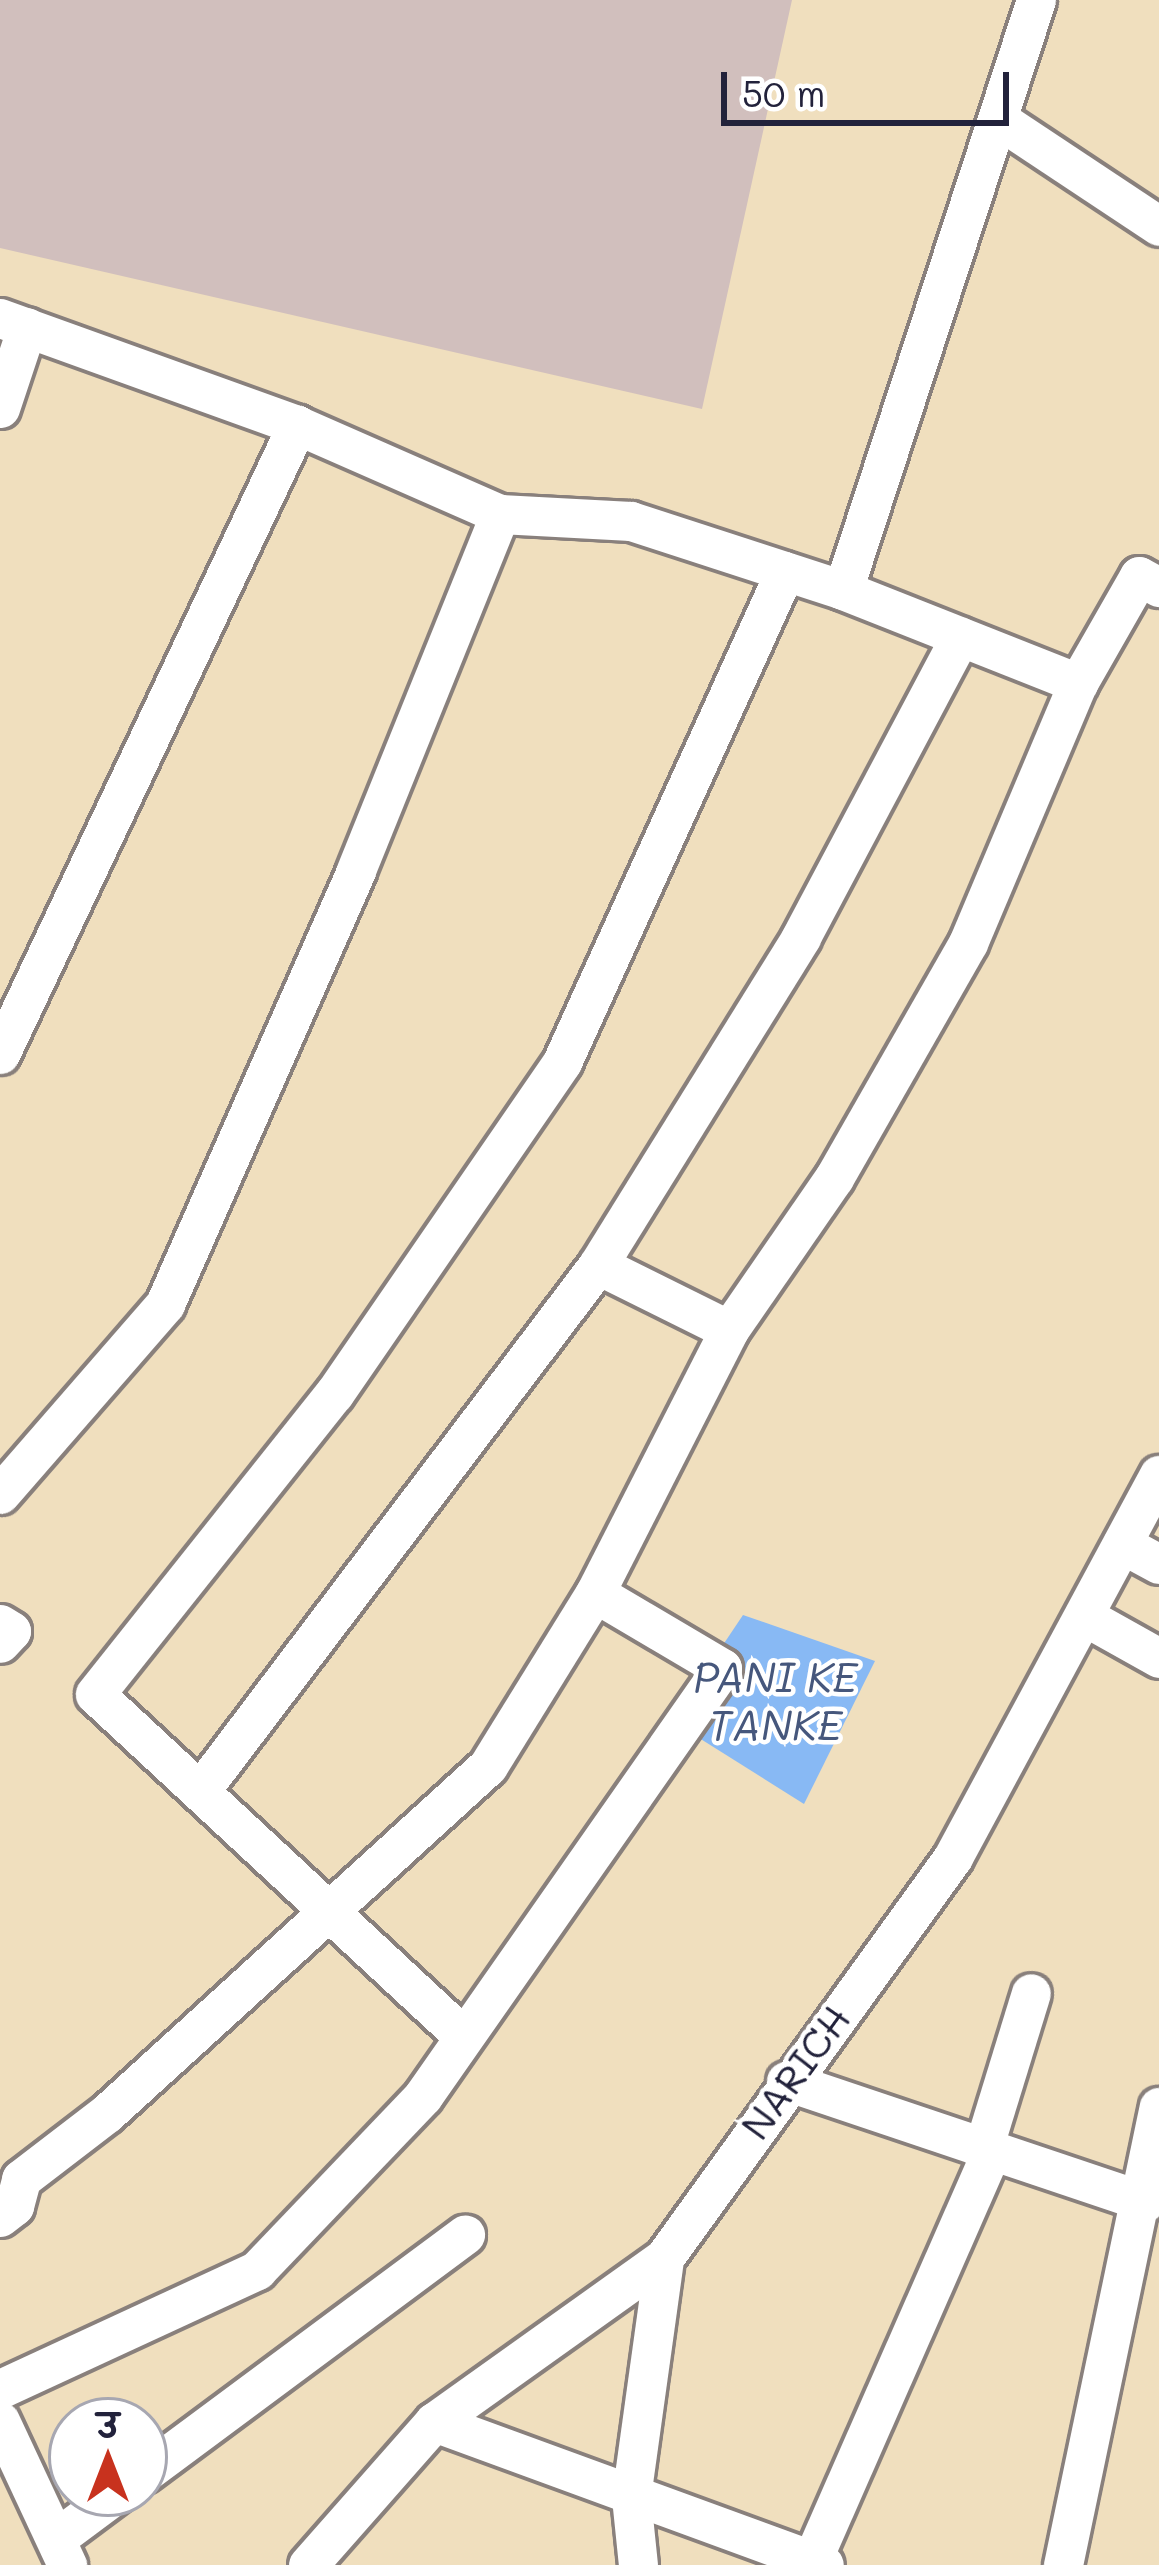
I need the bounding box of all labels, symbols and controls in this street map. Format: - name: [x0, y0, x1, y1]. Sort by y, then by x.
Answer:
- scale bar: [727, 48, 1015, 122]
- text: 50 m: [742, 69, 825, 116]
- water label: PANI KE TANKE: [693, 1652, 857, 1750]
- street label: NARICH: [731, 1996, 859, 2148]
- north arrow: [48, 2397, 168, 2517]
- text: उ: [97, 2402, 119, 2445]

